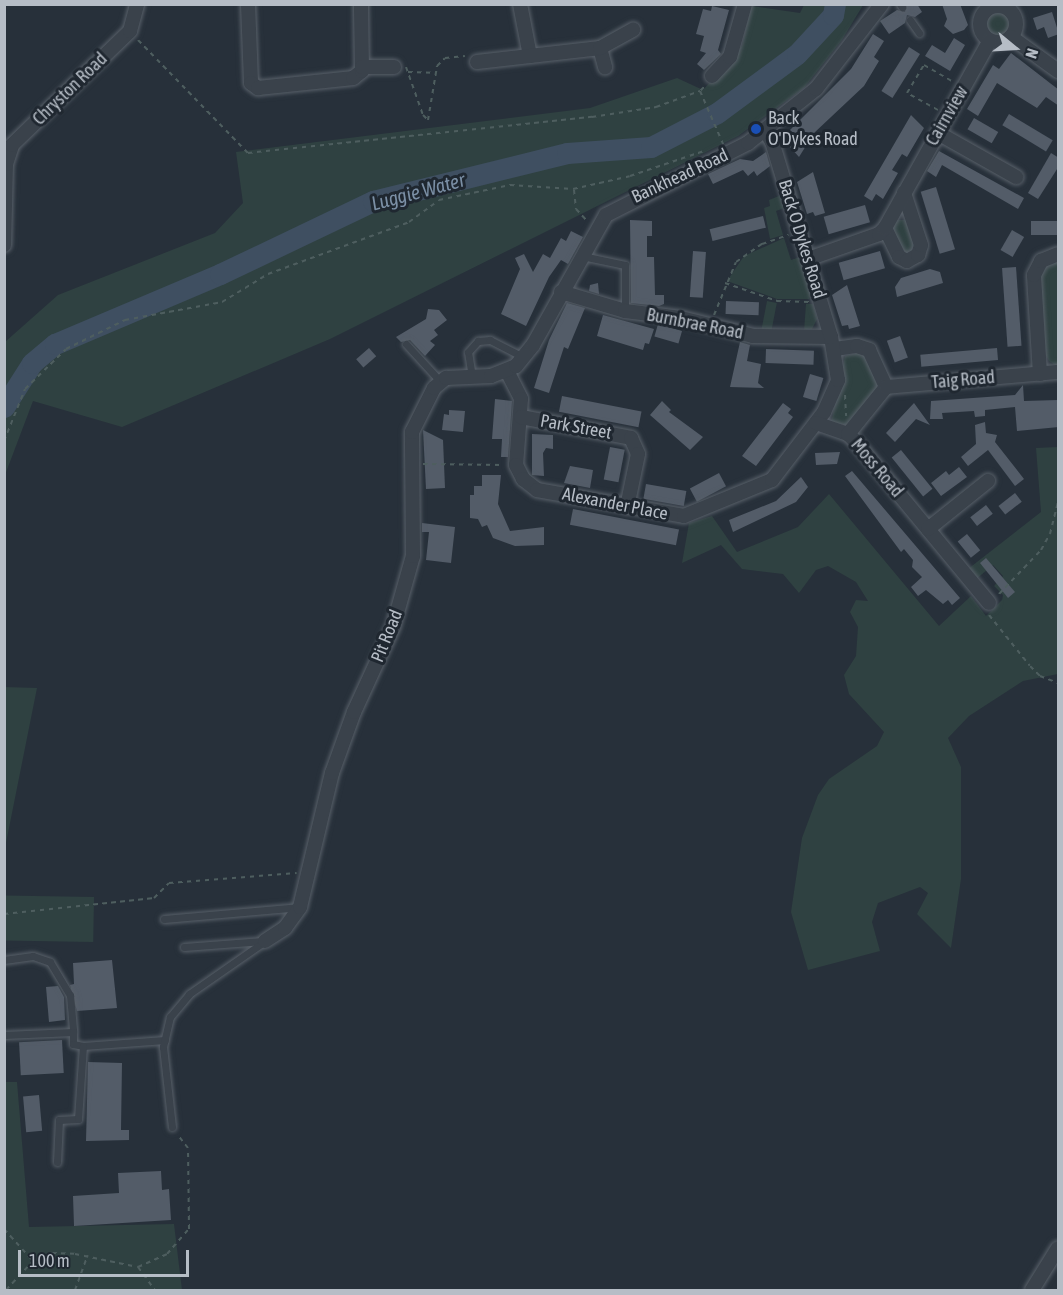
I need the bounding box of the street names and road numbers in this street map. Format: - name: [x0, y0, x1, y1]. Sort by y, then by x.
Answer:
- street label: Chryston Road: [28, 48, 112, 130]
- street label: Cairnview: [921, 82, 973, 150]
- street label: Bankhead Road: [628, 144, 732, 208]
- street label: Back O Dykes Road: [774, 177, 830, 301]
- street label: Burnbrae Road: [645, 304, 745, 344]
- street label: Taig Road: [930, 366, 996, 394]
- street label: Park Street: [539, 410, 613, 444]
- street label: Moss Road: [846, 434, 908, 502]
- street label: Alexander Place: [560, 483, 670, 525]
- street label: Pit Road: [367, 607, 407, 665]

